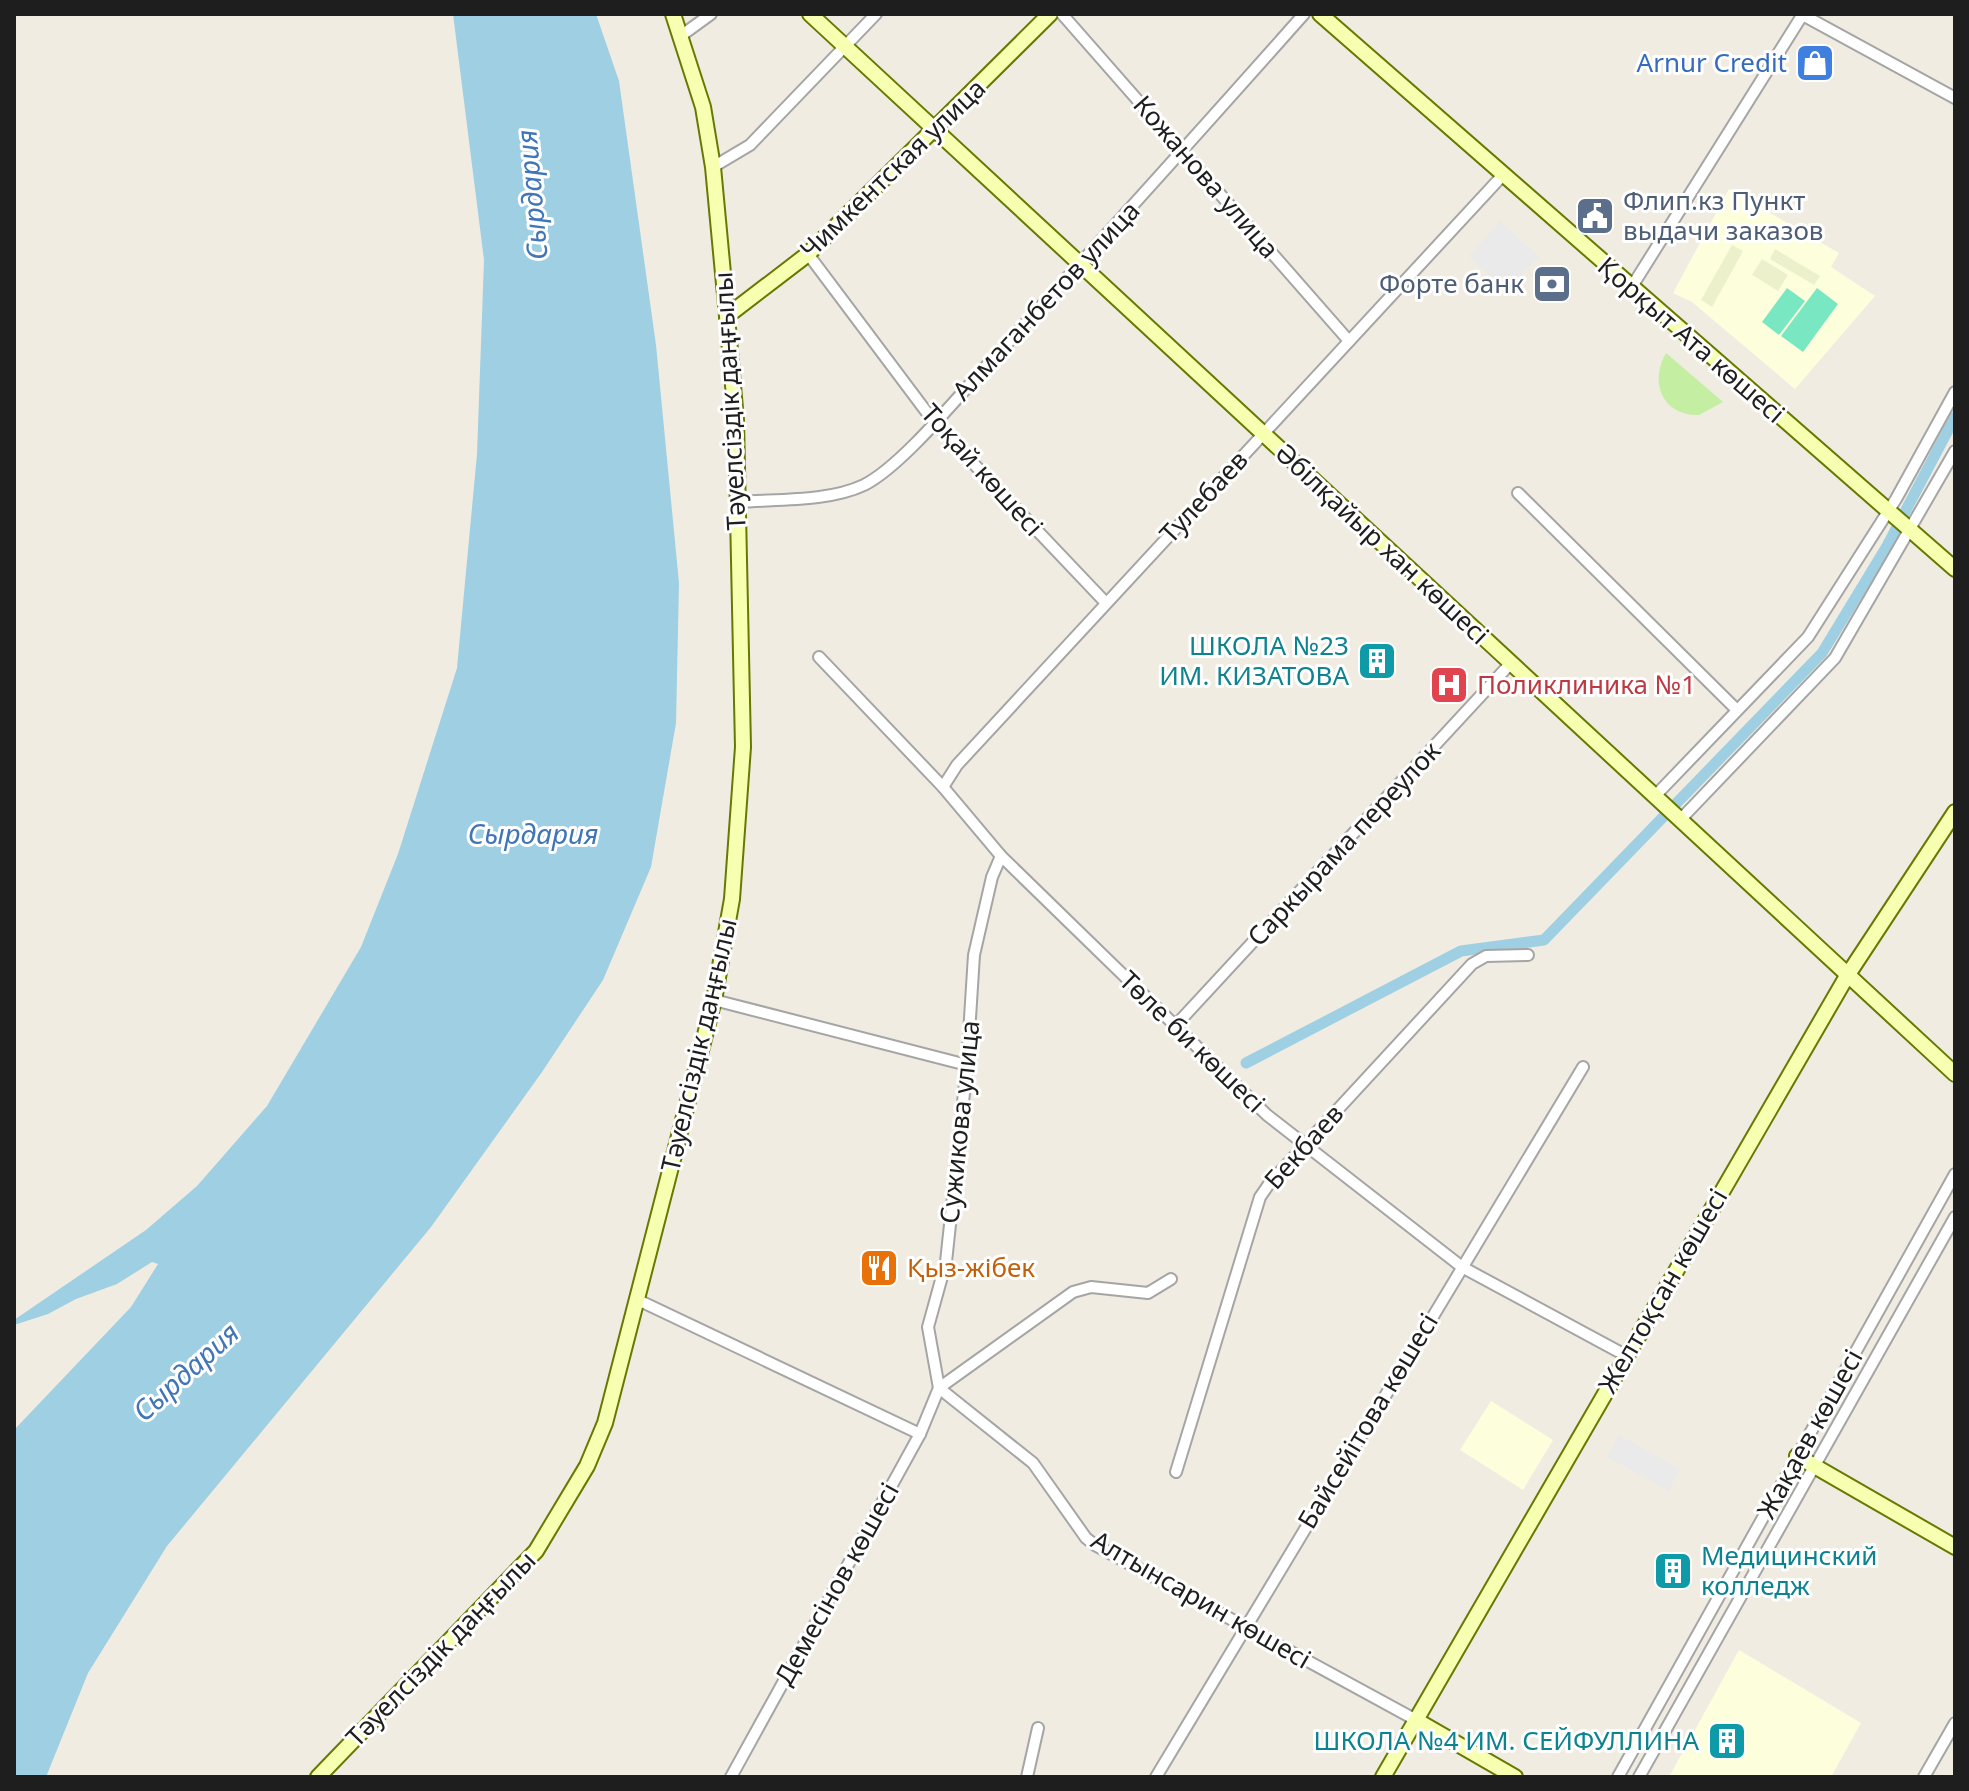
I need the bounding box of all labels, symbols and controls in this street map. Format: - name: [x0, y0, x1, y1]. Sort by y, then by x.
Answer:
- shop icon: Arnur Credit: [1794, 42, 1836, 84]
- place label: Arnur Credit: [1637, 44, 1787, 80]
- street label: Чимкентская улица: [792, 70, 993, 266]
- street label: Кожанова улица: [1126, 87, 1288, 266]
- water label: Сырдария: [506, 128, 556, 262]
- place label: Флип.кз Пункт выдачи заказов: [1623, 182, 1824, 248]
- street label: Алмаганбетов улица: [943, 193, 1147, 408]
- public building icon: Флип.кз Пункт выдачи заказов: [1574, 195, 1616, 237]
- street label: Қорқыт Ата көшесі: [1590, 248, 1793, 431]
- bank icon: Форте банк: [1531, 263, 1573, 305]
- place label: Форте банк: [1379, 265, 1524, 301]
- street label: Тәуелсіздік даңғылы: [704, 271, 754, 531]
- street label: Тоқай көшесі: [914, 395, 1052, 543]
- street label: Әбілқайыр хан көшесі: [1268, 435, 1497, 652]
- street label: Тулебаев: [1151, 442, 1255, 550]
- place label: ШКОЛА №23 ИМ. КИЗАТОВА: [1159, 627, 1349, 693]
- building icon: ШКОЛА №23 ИМ. КИЗАТОВА: [1356, 640, 1398, 682]
- hospital icon: Поликлиника №1: [1428, 664, 1470, 706]
- place label: Поликлиника №1: [1477, 666, 1696, 702]
- street label: Саркырама переулок: [1239, 733, 1448, 954]
- water label: Сырдария: [468, 814, 598, 852]
- street label: Тәуелсіздік даңғылы: [651, 915, 745, 1175]
- street label: Төле би көшесі: [1112, 962, 1274, 1120]
- street label: Сужикова улица: [930, 1019, 988, 1225]
- street label: Бекбаев: [1255, 1096, 1351, 1197]
- street label: Желтоқсан көшесі: [1589, 1182, 1735, 1399]
- restaurant icon: Қыз-жібек: [858, 1247, 900, 1289]
- place label: Қыз-жібек: [907, 1249, 1035, 1285]
- street label: Байсейітова көшесі: [1288, 1306, 1446, 1535]
- water label: Сырдария: [124, 1313, 247, 1429]
- street label: Жақаев көшесі: [1748, 1342, 1871, 1525]
- street label: Демесінов көшесі: [766, 1476, 907, 1691]
- street label: Алтынсарин көшесі: [1085, 1522, 1318, 1677]
- place label: Медицинский колледж: [1701, 1537, 1878, 1603]
- street label: Тәуелсіздік даңғылы: [337, 1543, 543, 1754]
- building icon: Медицинский колледж: [1652, 1550, 1694, 1592]
- building icon: ШКОЛА №4 ИМ. СЕЙФУЛЛИНА: [1706, 1720, 1748, 1762]
- place label: ШКОЛА №4 ИМ. СЕЙФУЛЛИНА: [1313, 1722, 1699, 1758]

